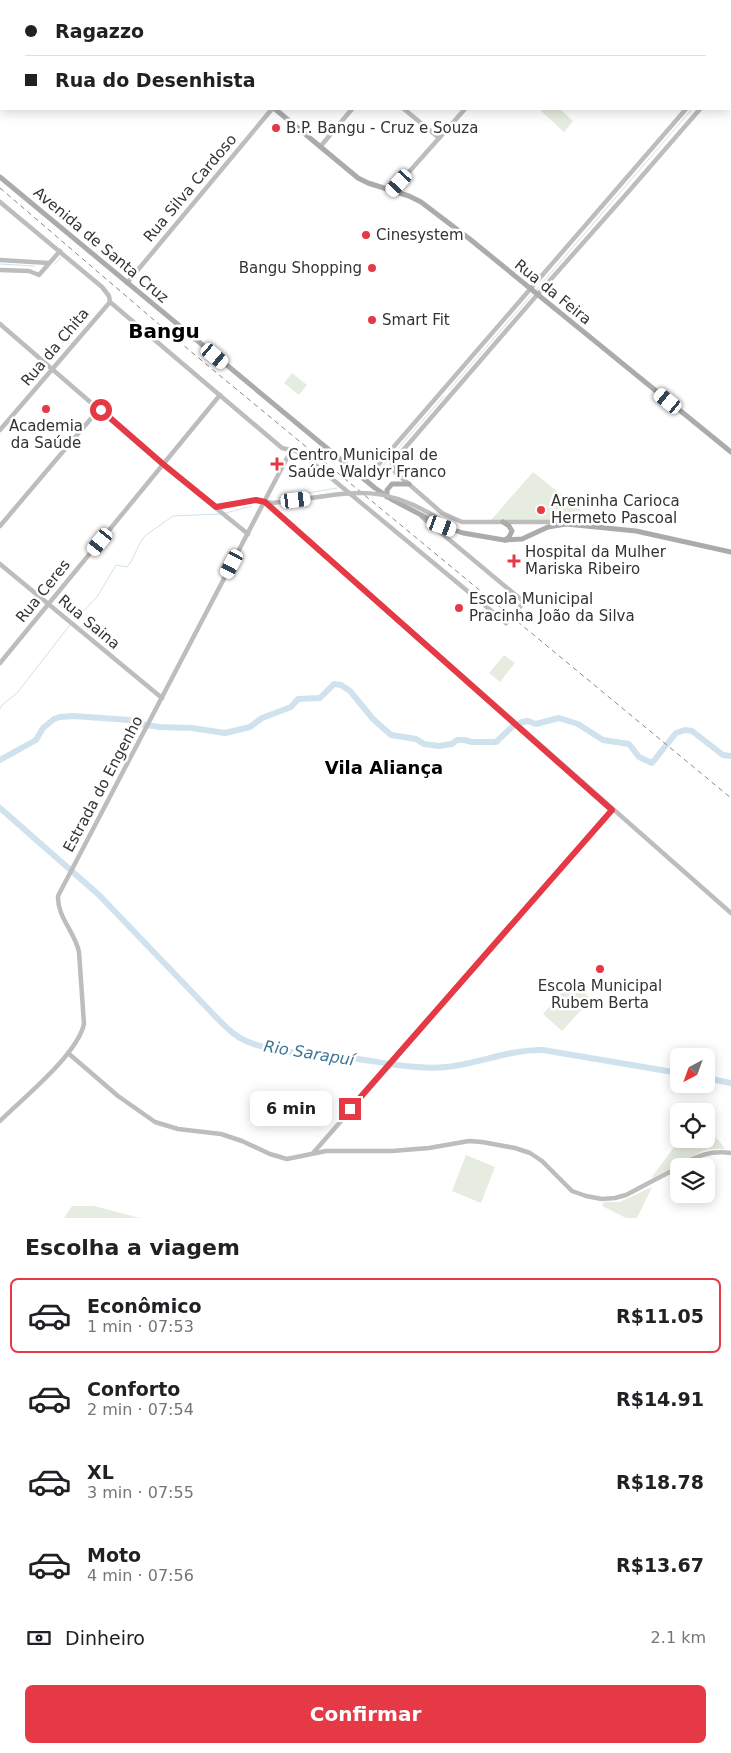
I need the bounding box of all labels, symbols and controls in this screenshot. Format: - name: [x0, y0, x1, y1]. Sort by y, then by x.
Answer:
- text: Ragazzo: [55, 20, 144, 42]
- text: Rua do Desenhista: [55, 69, 256, 91]
- place label: B.P. Bangu - Cruz e Souza: [286, 119, 478, 137]
- marker: B.P. Bangu - Cruz e Souza: [270, 122, 282, 134]
- street label: Rua Silva Cardoso: [140, 130, 240, 246]
- car: [383, 167, 414, 199]
- street label: Avenida de Santa Cruz: [30, 183, 172, 307]
- place label: Cinesystem: [376, 226, 464, 244]
- marker: Cinesystem: [360, 229, 372, 241]
- street label: Rua da Feira: [511, 256, 595, 328]
- place label: Bangu Shopping: [239, 259, 362, 277]
- marker: Bangu Shopping: [366, 262, 378, 274]
- street label: Rua da Chita: [17, 304, 93, 390]
- place label: Smart Fit: [382, 311, 450, 329]
- marker: Smart Fit: [366, 314, 378, 326]
- district label: Bangu: [128, 319, 200, 343]
- car: [198, 341, 231, 371]
- car: [651, 386, 684, 416]
- route start: [90, 399, 112, 421]
- marker: Academia da Saúde: [40, 403, 52, 415]
- place label: Academia da Saúde: [9, 417, 83, 452]
- place label: Centro Municipal de Saúde Waldyr Franco: [288, 446, 446, 481]
- marker: Centro Municipal de Saúde Waldyr Franco: [270, 457, 284, 471]
- car: [280, 491, 311, 509]
- place label: Areninha Carioca Hermeto Pascoal: [551, 492, 680, 527]
- marker: Areninha Carioca Hermeto Pascoal: [535, 504, 547, 516]
- car: [425, 514, 458, 538]
- car: [84, 526, 115, 558]
- place label: Hospital da Mulher Mariska Ribeiro: [525, 543, 667, 578]
- car: [218, 547, 245, 581]
- marker: Hospital da Mulher Mariska Ribeiro: [507, 554, 521, 568]
- street label: Rua Ceres: [12, 556, 74, 626]
- place label: Escola Municipal Pracinha João da Silva: [469, 590, 635, 625]
- street label: Rua Saina: [55, 591, 123, 653]
- marker: Escola Municipal Pracinha João da Silva: [453, 602, 465, 614]
- street label: Estrada do Engenho: [60, 713, 146, 855]
- district label: Vila Aliança: [325, 757, 443, 778]
- marker: Escola Municipal Rubem Berta: [594, 963, 606, 975]
- place label: Escola Municipal Rubem Berta: [538, 977, 662, 1012]
- water label: Rio Sarapuí: [262, 1036, 358, 1070]
- north arrow: [670, 1048, 715, 1092]
- map controls: [670, 1048, 715, 1203]
- callout: 6 min: [250, 1092, 332, 1126]
- route end: [339, 1098, 361, 1120]
- text: 6 min: [266, 1099, 316, 1118]
- button: locate: [670, 1103, 715, 1148]
- button: layers: [670, 1158, 715, 1203]
- text: Escolha a viagem: [25, 1235, 240, 1260]
- icon: car: [27, 1293, 72, 1338]
- text: Econômico: [87, 1295, 202, 1317]
- text: R$11.05: [616, 1305, 704, 1327]
- text: 1 min · 07:53: [87, 1317, 194, 1336]
- icon: car: [27, 1376, 72, 1421]
- text: Conforto: [87, 1378, 180, 1400]
- text: R$14.91: [616, 1388, 704, 1410]
- text: 2 min · 07:54: [87, 1400, 194, 1419]
- icon: car: [27, 1459, 72, 1504]
- text: XL: [87, 1461, 114, 1483]
- text: R$18.78: [616, 1471, 704, 1493]
- text: 3 min · 07:55: [87, 1483, 194, 1502]
- icon: car: [27, 1542, 72, 1587]
- text: Moto: [87, 1544, 141, 1566]
- text: R$13.67: [616, 1554, 704, 1576]
- text: 4 min · 07:56: [87, 1566, 194, 1585]
- icon: cash: [25, 1624, 53, 1652]
- text: Dinheiro: [65, 1627, 145, 1649]
- text: 2.1 km: [651, 1628, 706, 1647]
- button: Confirmar: [25, 1685, 706, 1743]

